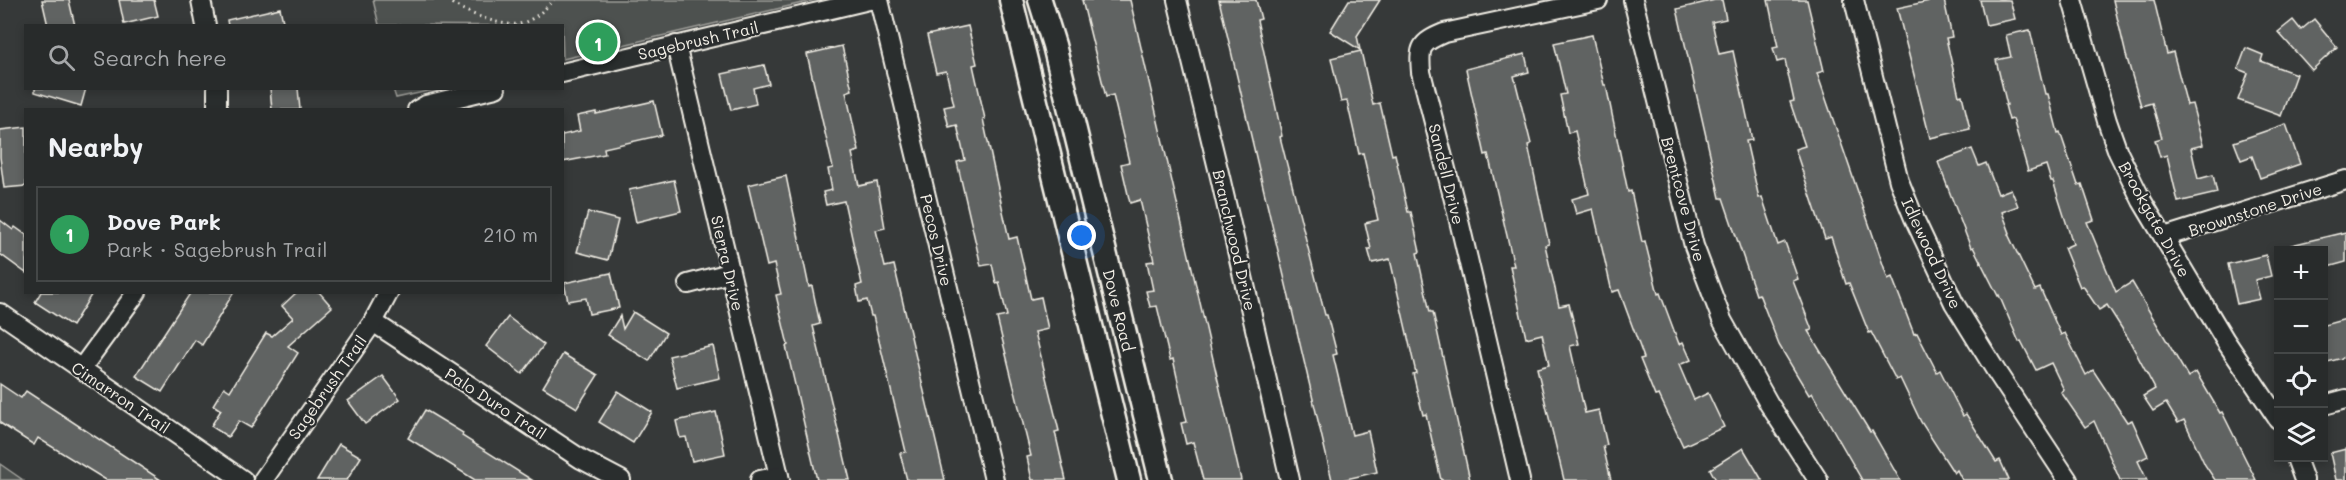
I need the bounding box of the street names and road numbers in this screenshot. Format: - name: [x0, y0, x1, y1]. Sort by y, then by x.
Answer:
- street label: Sagebrush Trail: [636, 16, 760, 64]
- street label: Sandell Drive: [1424, 121, 1470, 227]
- street label: Brentcove Drive: [1657, 134, 1711, 264]
- street label: Brookgate Drive: [2115, 157, 2195, 281]
- street label: Branchwood Drive: [1209, 167, 1261, 313]
- street label: Brownstone Drive: [2186, 178, 2324, 240]
- street label: Pecos Drive: [916, 192, 958, 288]
- street label: Idlewood Drive: [1897, 194, 1967, 312]
- street label: Sierra Drive: [707, 213, 749, 313]
- street label: Dove Road: [1099, 267, 1139, 353]
- street label: Sagebrush Trail: [283, 331, 371, 443]
- street label: Cimarron Trail: [68, 356, 174, 438]
- street label: Palo Duro Trail: [441, 362, 551, 444]

